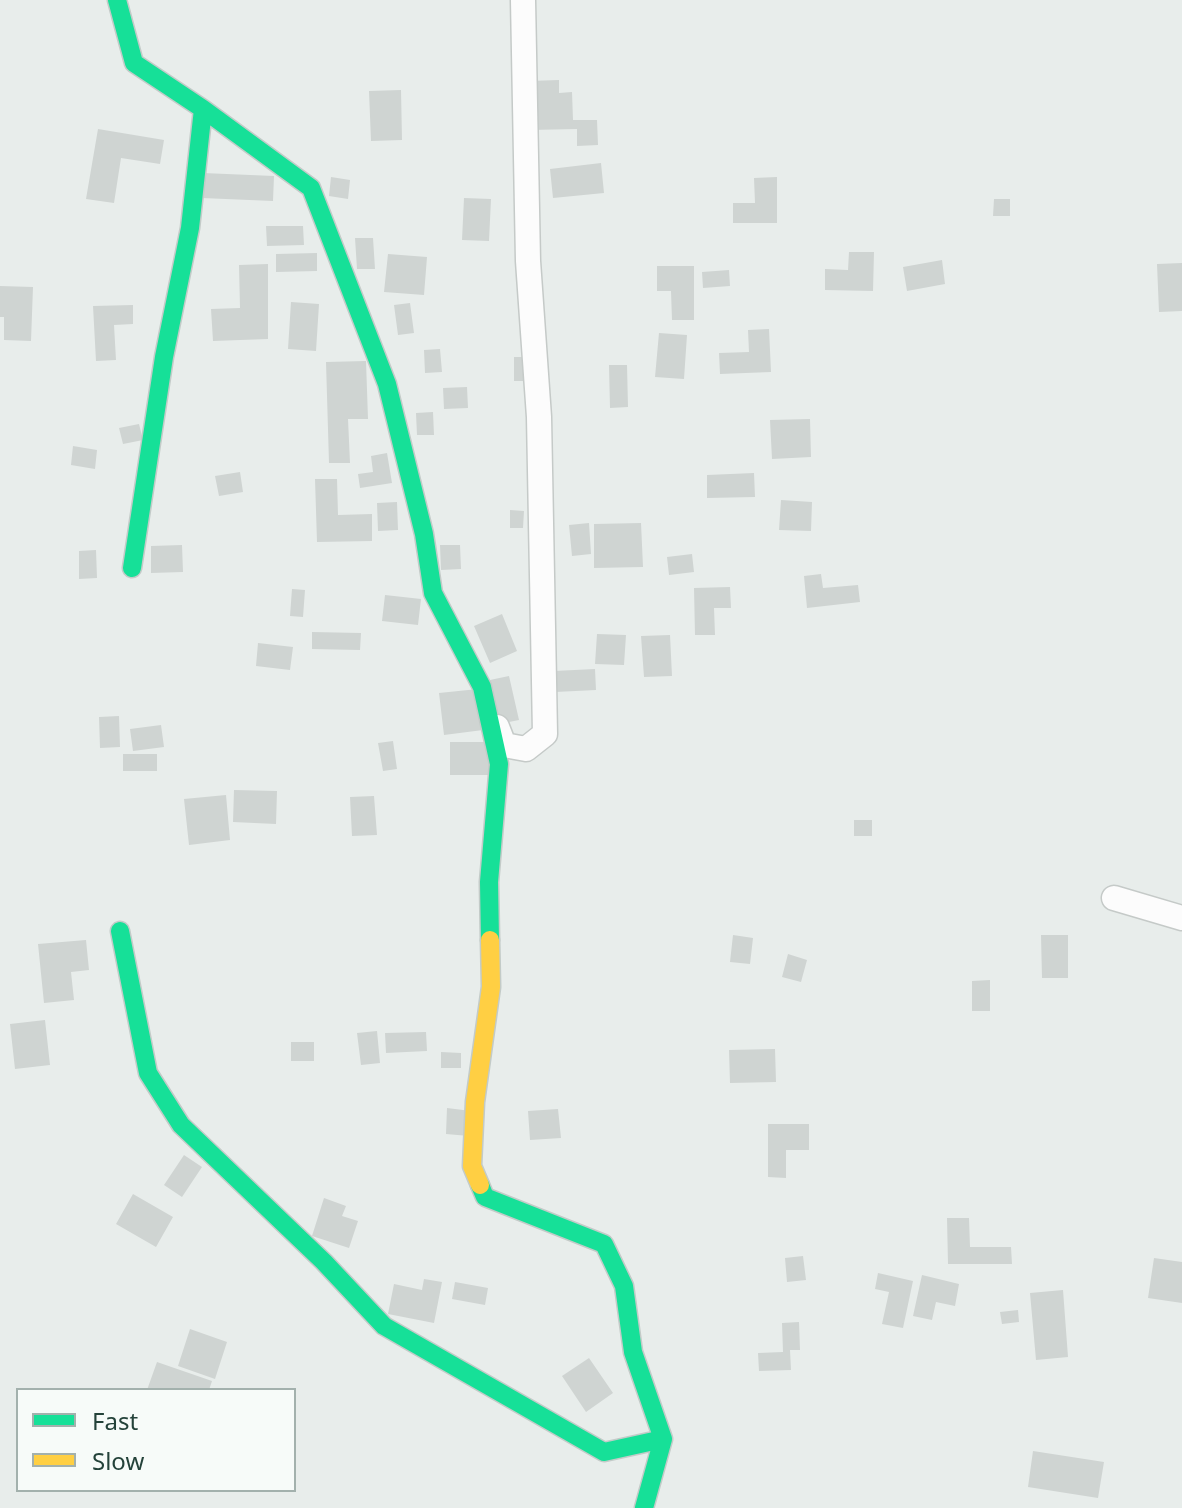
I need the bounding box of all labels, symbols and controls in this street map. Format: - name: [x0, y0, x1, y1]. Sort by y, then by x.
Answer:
- legend: [16, 1388, 296, 1492]
- text: Fast: [92, 1404, 138, 1437]
- text: Slow: [92, 1444, 144, 1477]

